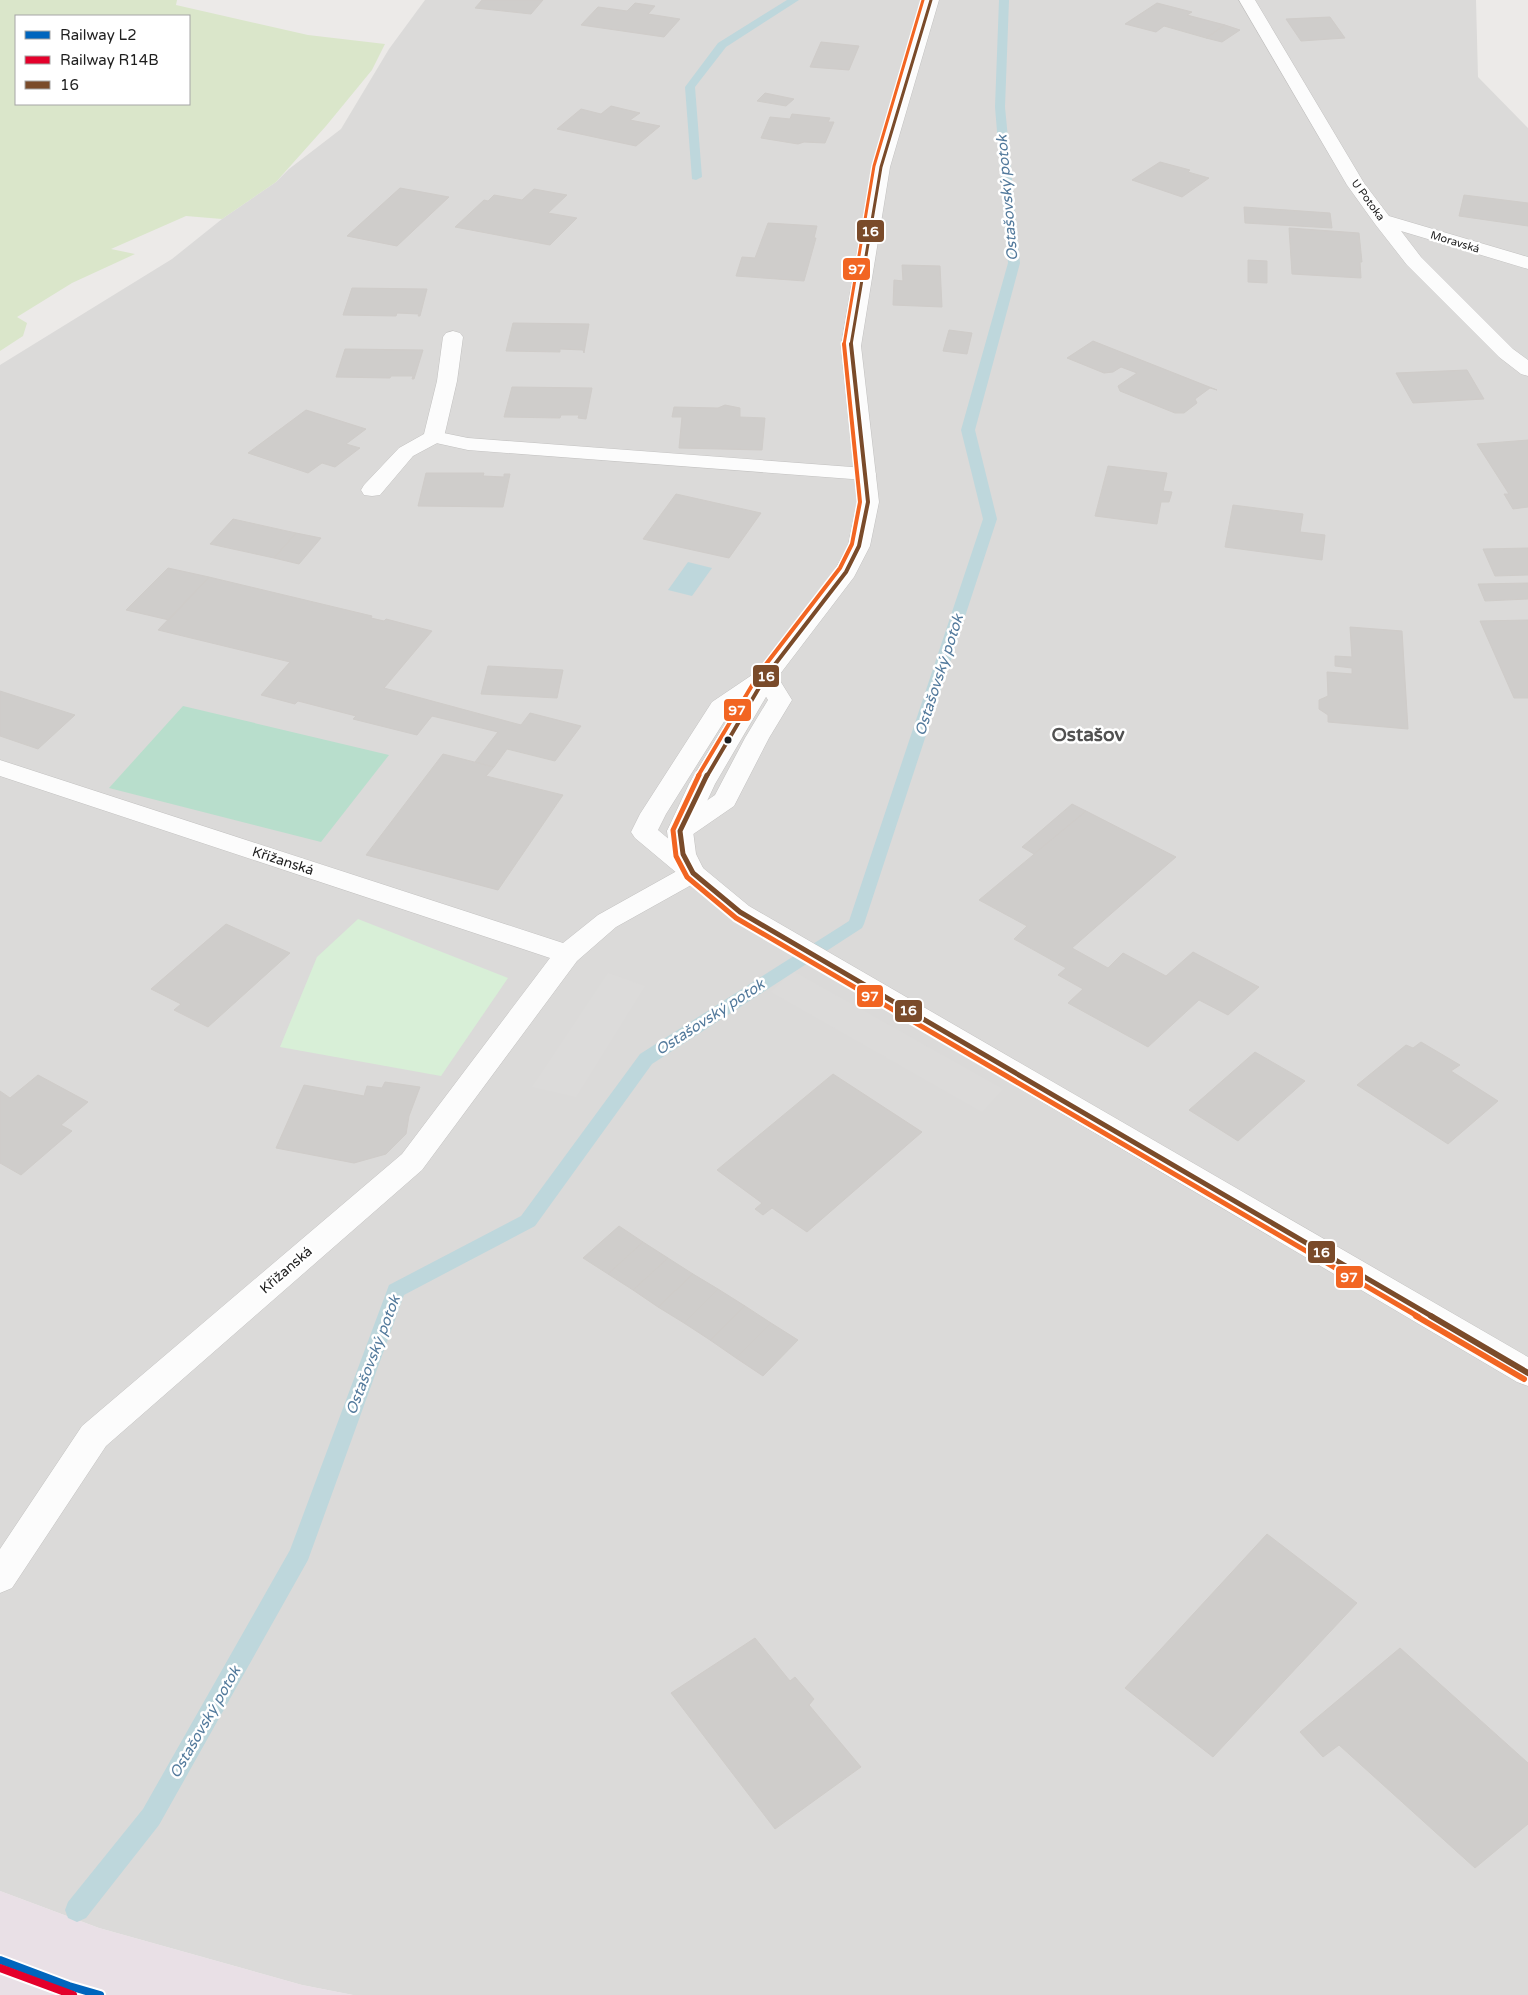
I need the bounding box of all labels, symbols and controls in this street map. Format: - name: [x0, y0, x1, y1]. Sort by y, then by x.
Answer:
- legend: [15, 15, 190, 105]
- text: Railway L2: [60, 26, 137, 44]
- text: Railway R14B: [60, 51, 159, 69]
- text: 16: [60, 76, 79, 94]
- water label: Ostašovský potok: [992, 132, 1021, 262]
- street label: U Potoka: [1349, 177, 1387, 223]
- line badge: 16: [856, 219, 885, 243]
- text: 16: [861, 223, 879, 240]
- street label: Moravská: [1429, 228, 1481, 256]
- line badge: 97: [842, 257, 871, 281]
- text: 97: [848, 261, 866, 278]
- water label: Ostašovský potok: [911, 610, 968, 738]
- line badge: 16: [752, 664, 780, 688]
- text: 16: [757, 668, 775, 685]
- line badge: 97: [723, 698, 752, 722]
- text: 97: [728, 702, 746, 719]
- district label: Ostašov: [1052, 724, 1124, 746]
- unlabelled marker: [723, 735, 733, 745]
- street label: Křižanská: [250, 843, 316, 879]
- water label: Ostašovský potok: [652, 974, 769, 1059]
- line badge: 97: [856, 984, 884, 1008]
- text: 97: [861, 988, 879, 1005]
- line badge: 16: [894, 999, 923, 1023]
- text: 16: [899, 1002, 917, 1019]
- line badge: 16: [1307, 1240, 1336, 1264]
- street label: Křižanská: [256, 1243, 316, 1297]
- text: 16: [1312, 1244, 1330, 1261]
- line badge: 97: [1335, 1265, 1364, 1289]
- text: 97: [1340, 1269, 1358, 1286]
- water label: Ostašovský potok: [342, 1291, 405, 1417]
- water label: Ostašovský potok: [166, 1661, 245, 1781]

